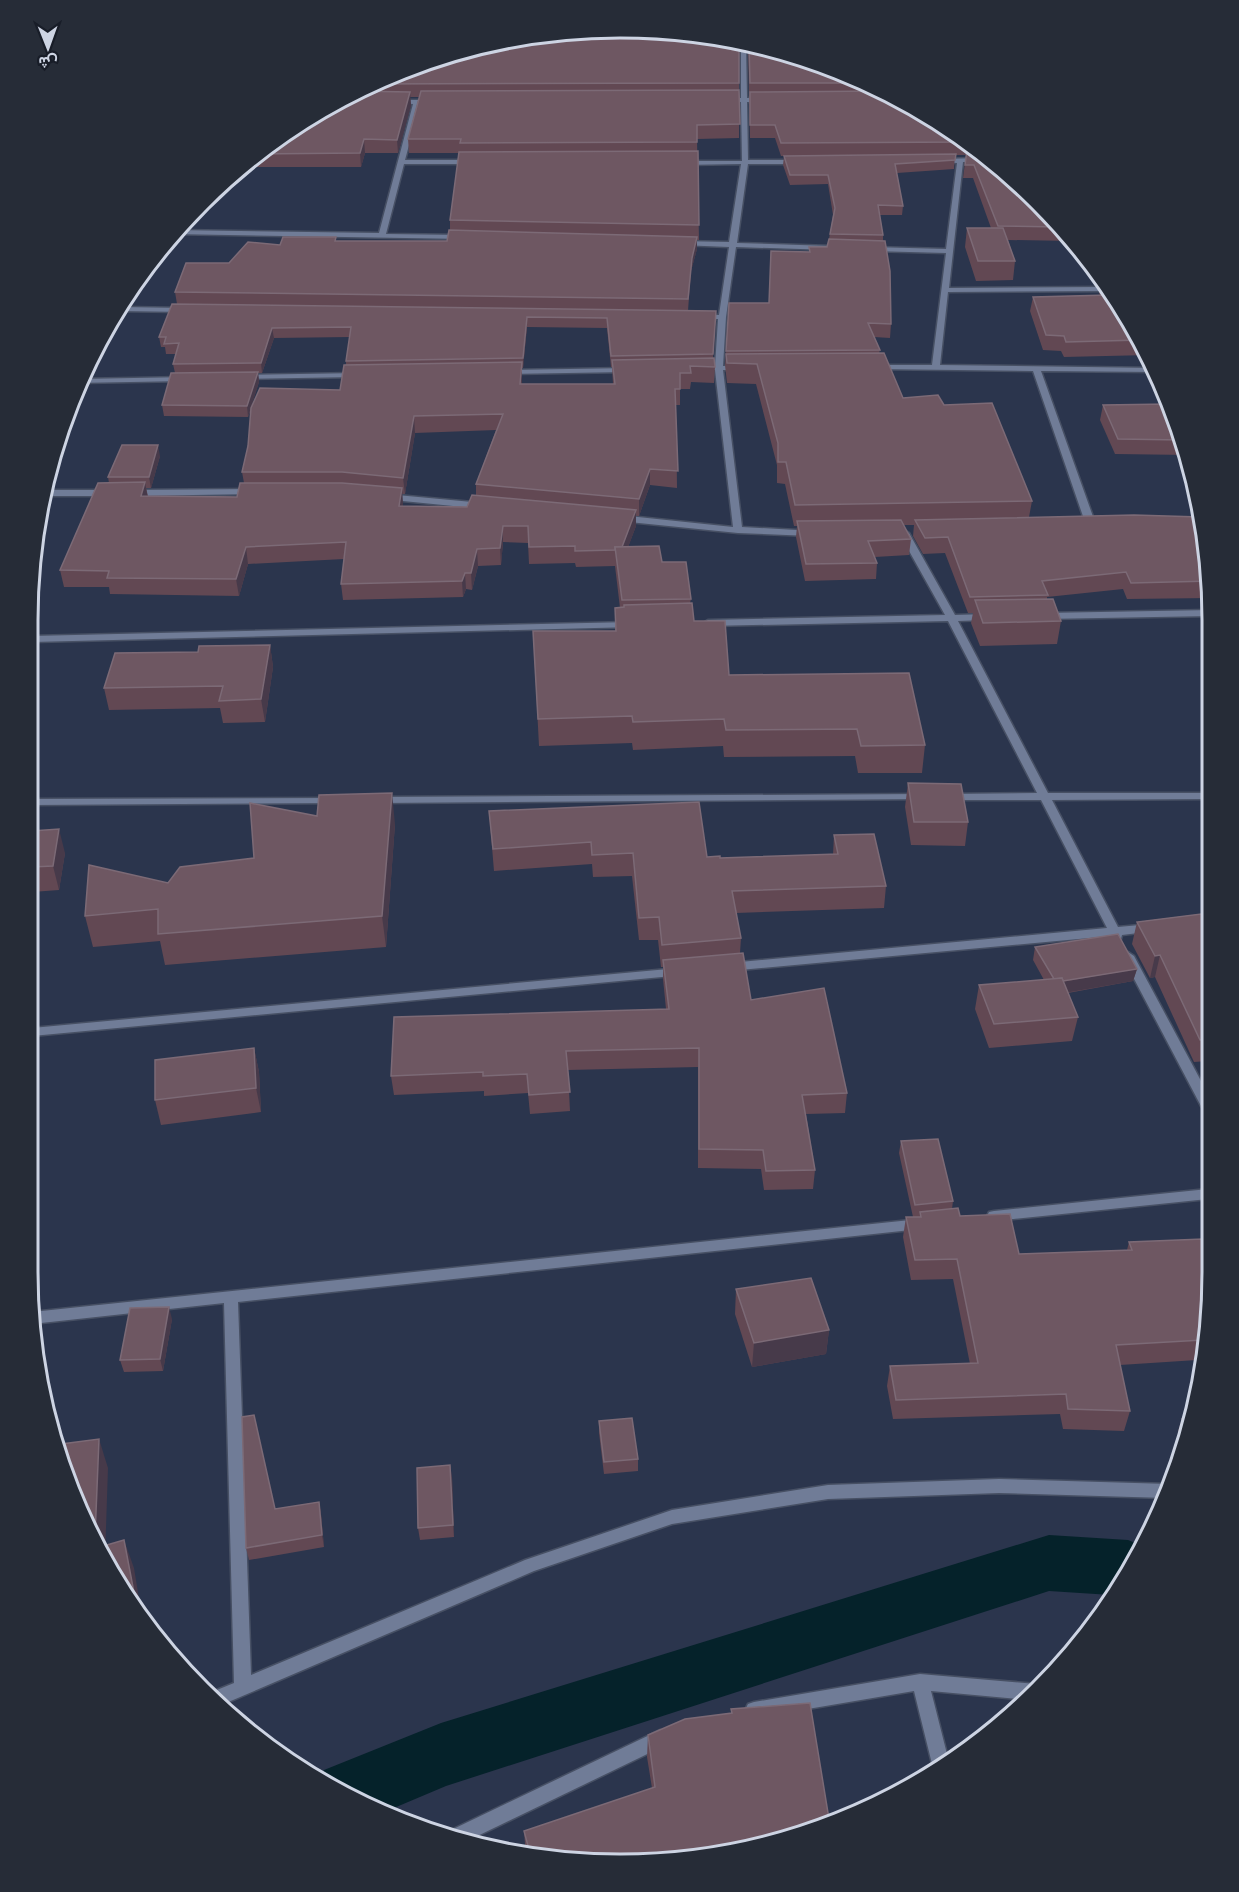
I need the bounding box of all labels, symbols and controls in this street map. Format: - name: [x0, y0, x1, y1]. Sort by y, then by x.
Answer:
- north arrow: [18, 18, 78, 78]
- text: ش: [38, 52, 58, 74]

